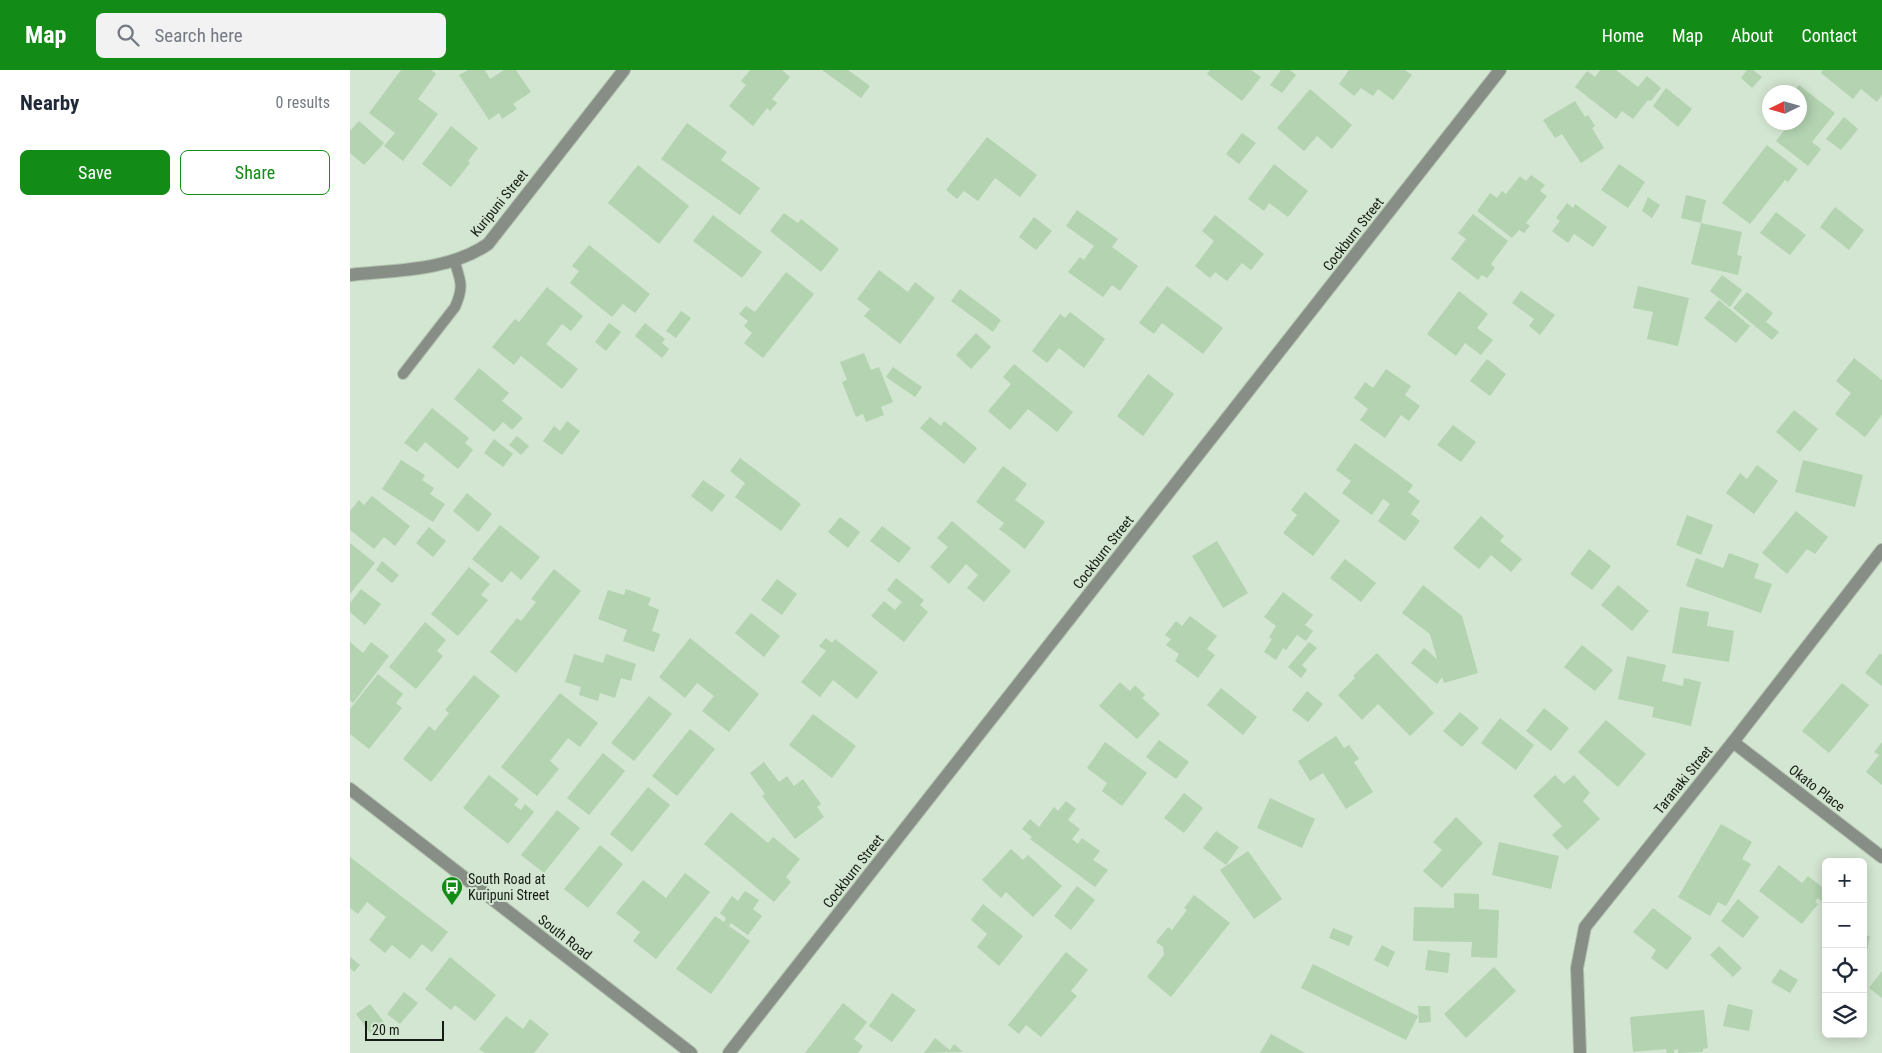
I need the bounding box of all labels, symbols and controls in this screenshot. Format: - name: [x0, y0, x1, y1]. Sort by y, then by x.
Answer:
- search box: [96, 13, 446, 58]
- text: Map: [25, 21, 66, 49]
- icon: search: [114, 21, 142, 49]
- text: Search here: [154, 24, 243, 47]
- text: Home: [1602, 25, 1644, 46]
- text: Map: [1672, 25, 1703, 46]
- text: About: [1731, 25, 1773, 46]
- text: Contact: [1801, 25, 1857, 46]
- north arrow: [1762, 85, 1807, 130]
- text: Nearby: [20, 91, 79, 115]
- text: 0 results: [275, 93, 330, 112]
- button: Save: [20, 150, 170, 195]
- button: Share: [180, 150, 330, 195]
- street label: Kuripuni Street: [467, 166, 531, 240]
- street label: Cockburn Street: [1319, 194, 1387, 274]
- street label: Cockburn Street: [1069, 512, 1137, 592]
- street label: Taranaki Street: [1651, 743, 1715, 817]
- street label: Okato Place: [1786, 761, 1848, 815]
- street label: Cockburn Street: [819, 831, 887, 911]
- map controls: [1822, 858, 1867, 1038]
- button: +: [1822, 858, 1867, 903]
- place label: South Road at Kuripuni Street: [468, 871, 549, 903]
- bus stop icon: South Road at Kuripuni Street: [440, 875, 464, 906]
- button: −: [1822, 903, 1867, 948]
- street label: South Road: [535, 911, 595, 963]
- button: locate: [1822, 948, 1867, 993]
- button: layers: [1822, 993, 1867, 1038]
- scale bar: [365, 1018, 444, 1041]
- text: 20 m: [372, 1022, 400, 1038]

